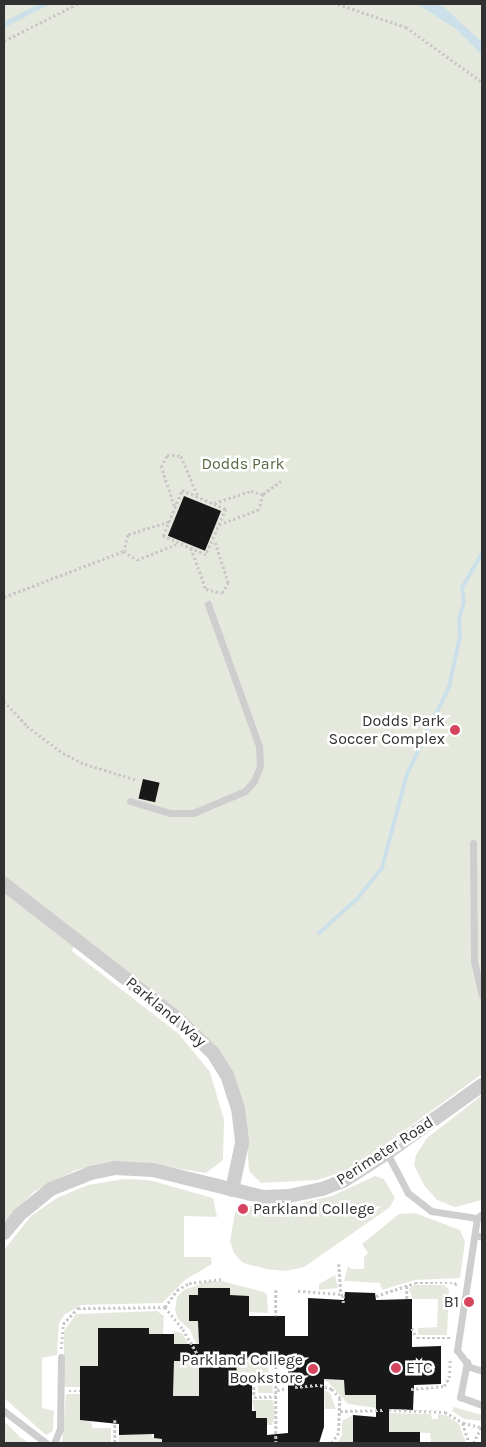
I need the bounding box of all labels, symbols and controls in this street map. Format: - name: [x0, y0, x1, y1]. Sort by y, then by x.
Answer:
- park label: Dodds Park: [202, 454, 284, 474]
- place label: Dodds Park Soccer Complex: [329, 711, 445, 749]
- marker: Dodds Park Soccer Complex: [449, 724, 461, 736]
- street label: Parkland Way: [122, 973, 210, 1051]
- street label: Perimeter Road: [333, 1113, 437, 1189]
- place label: Parkland College: [253, 1199, 375, 1219]
- marker: Parkland College: [237, 1203, 249, 1215]
- place label: B1: [444, 1292, 459, 1312]
- marker: B1: [463, 1296, 475, 1308]
- place label: Parkland College Bookstore: [181, 1350, 303, 1388]
- place label: ETC: [406, 1358, 433, 1378]
- marker: ETC: [390, 1362, 402, 1374]
- marker: Parkland College Bookstore: [307, 1363, 319, 1375]

